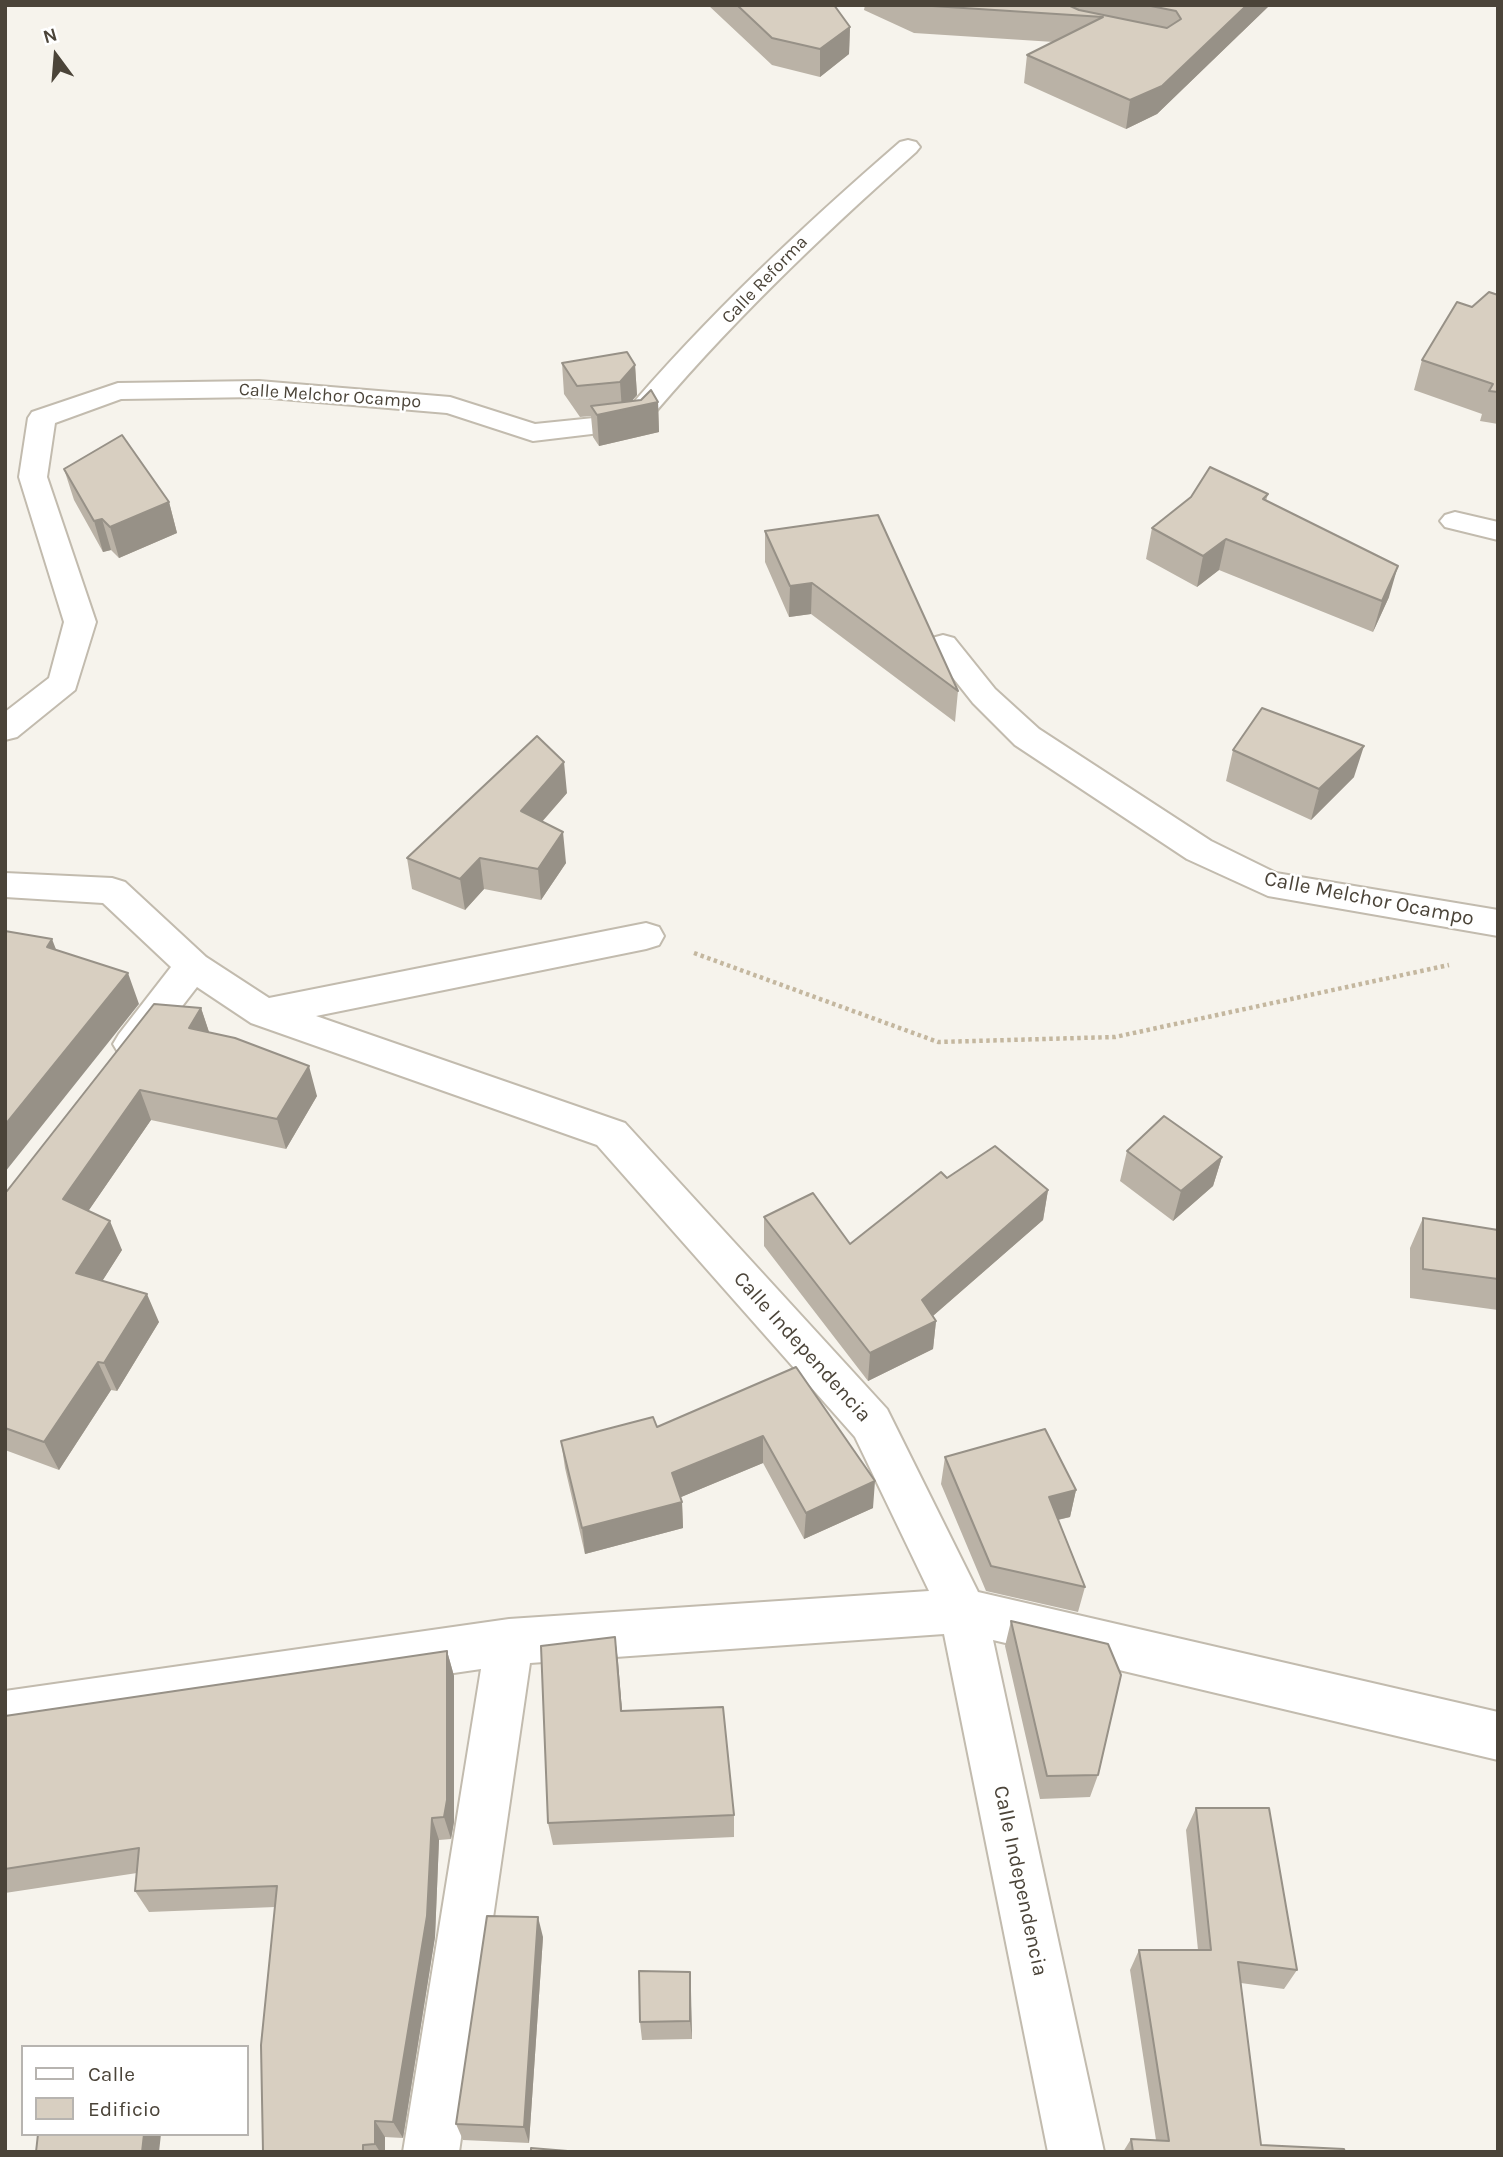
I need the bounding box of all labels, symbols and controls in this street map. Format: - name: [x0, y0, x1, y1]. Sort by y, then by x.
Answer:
- north arrow: [21, 21, 91, 91]
- text: N: [41, 23, 60, 48]
- street label: Calle Reforma: [718, 231, 812, 329]
- street label: Calle Melchor Ocampo: [238, 379, 422, 413]
- street label: Calle Melchor Ocampo: [1262, 866, 1476, 932]
- street label: Calle Independencia: [728, 1266, 876, 1428]
- street label: Calle Independencia: [988, 1783, 1052, 1979]
- legend: [21, 2045, 248, 2136]
- text: Calle: [88, 2062, 135, 2086]
- text: Edificio: [88, 2097, 161, 2121]

